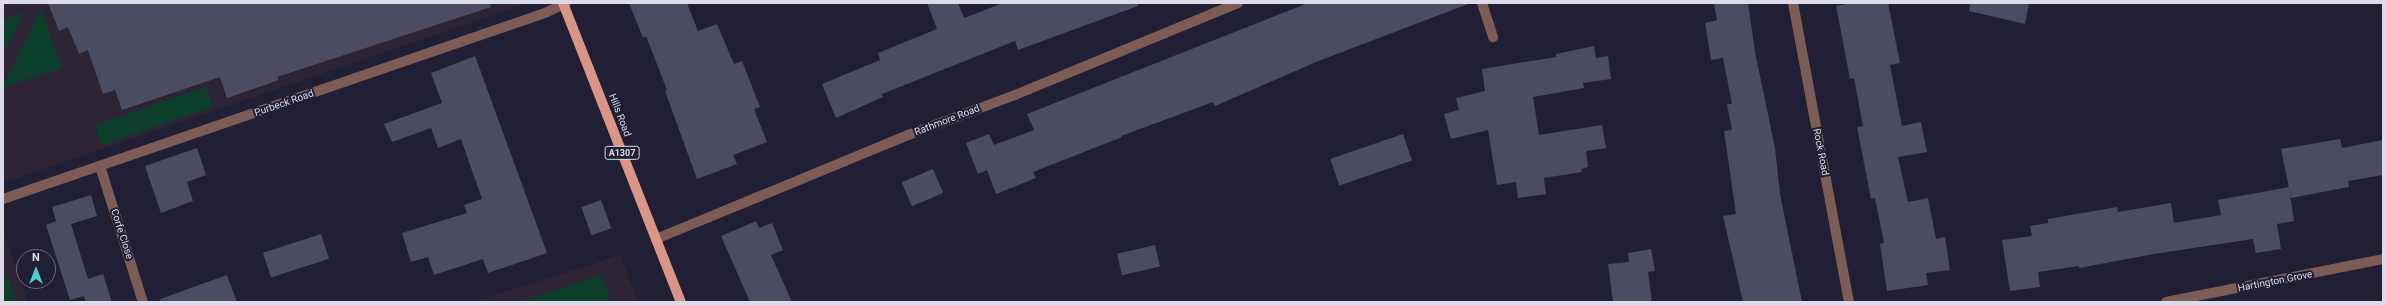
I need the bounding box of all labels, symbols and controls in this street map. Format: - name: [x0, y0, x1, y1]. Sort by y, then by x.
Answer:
- street label: Purbeck Road: [253, 87, 315, 119]
- street label: Hills Road: [606, 92, 634, 138]
- street label: Rathmore Road: [913, 102, 981, 138]
- street label: Rock Road: [1811, 127, 1831, 177]
- road number: A1307: [604, 146, 640, 160]
- street label: Corfe Close: [108, 207, 136, 261]
- north arrow: [16, 249, 56, 289]
- text: N: [32, 251, 40, 264]
- street label: Hartington Grove: [2237, 268, 2313, 294]

